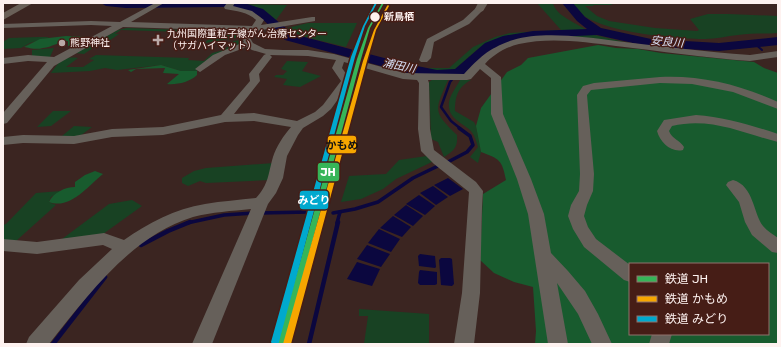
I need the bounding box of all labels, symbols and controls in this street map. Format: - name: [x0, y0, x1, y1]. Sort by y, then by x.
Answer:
- marker: 新鳥栖: [368, 10, 382, 24]
- place label: 新鳥栖: [384, 11, 414, 23]
- place label: 九州国際重粒子線がん治療センター （サガハイマット）: [167, 28, 327, 52]
- marker: 九州国際重粒子線がん治療センター （サガハイマット）: [152, 34, 164, 46]
- water label: 安良川: [650, 34, 685, 50]
- place label: 熊野神社: [70, 37, 110, 49]
- marker: 熊野神社: [57, 38, 67, 48]
- water label: 浦田川: [382, 56, 417, 76]
- line badge: かもめ: [327, 135, 357, 154]
- text: かもめ: [326, 139, 359, 152]
- line badge: JH: [317, 162, 340, 182]
- text: JH: [320, 166, 336, 179]
- line badge: みどり: [299, 190, 329, 210]
- text: みどり: [298, 194, 331, 207]
- legend: [629, 263, 769, 335]
- text: 鉄道 JH: [665, 272, 708, 286]
- text: 鉄道 かもめ: [665, 292, 728, 306]
- text: 鉄道 みどり: [665, 312, 728, 326]

